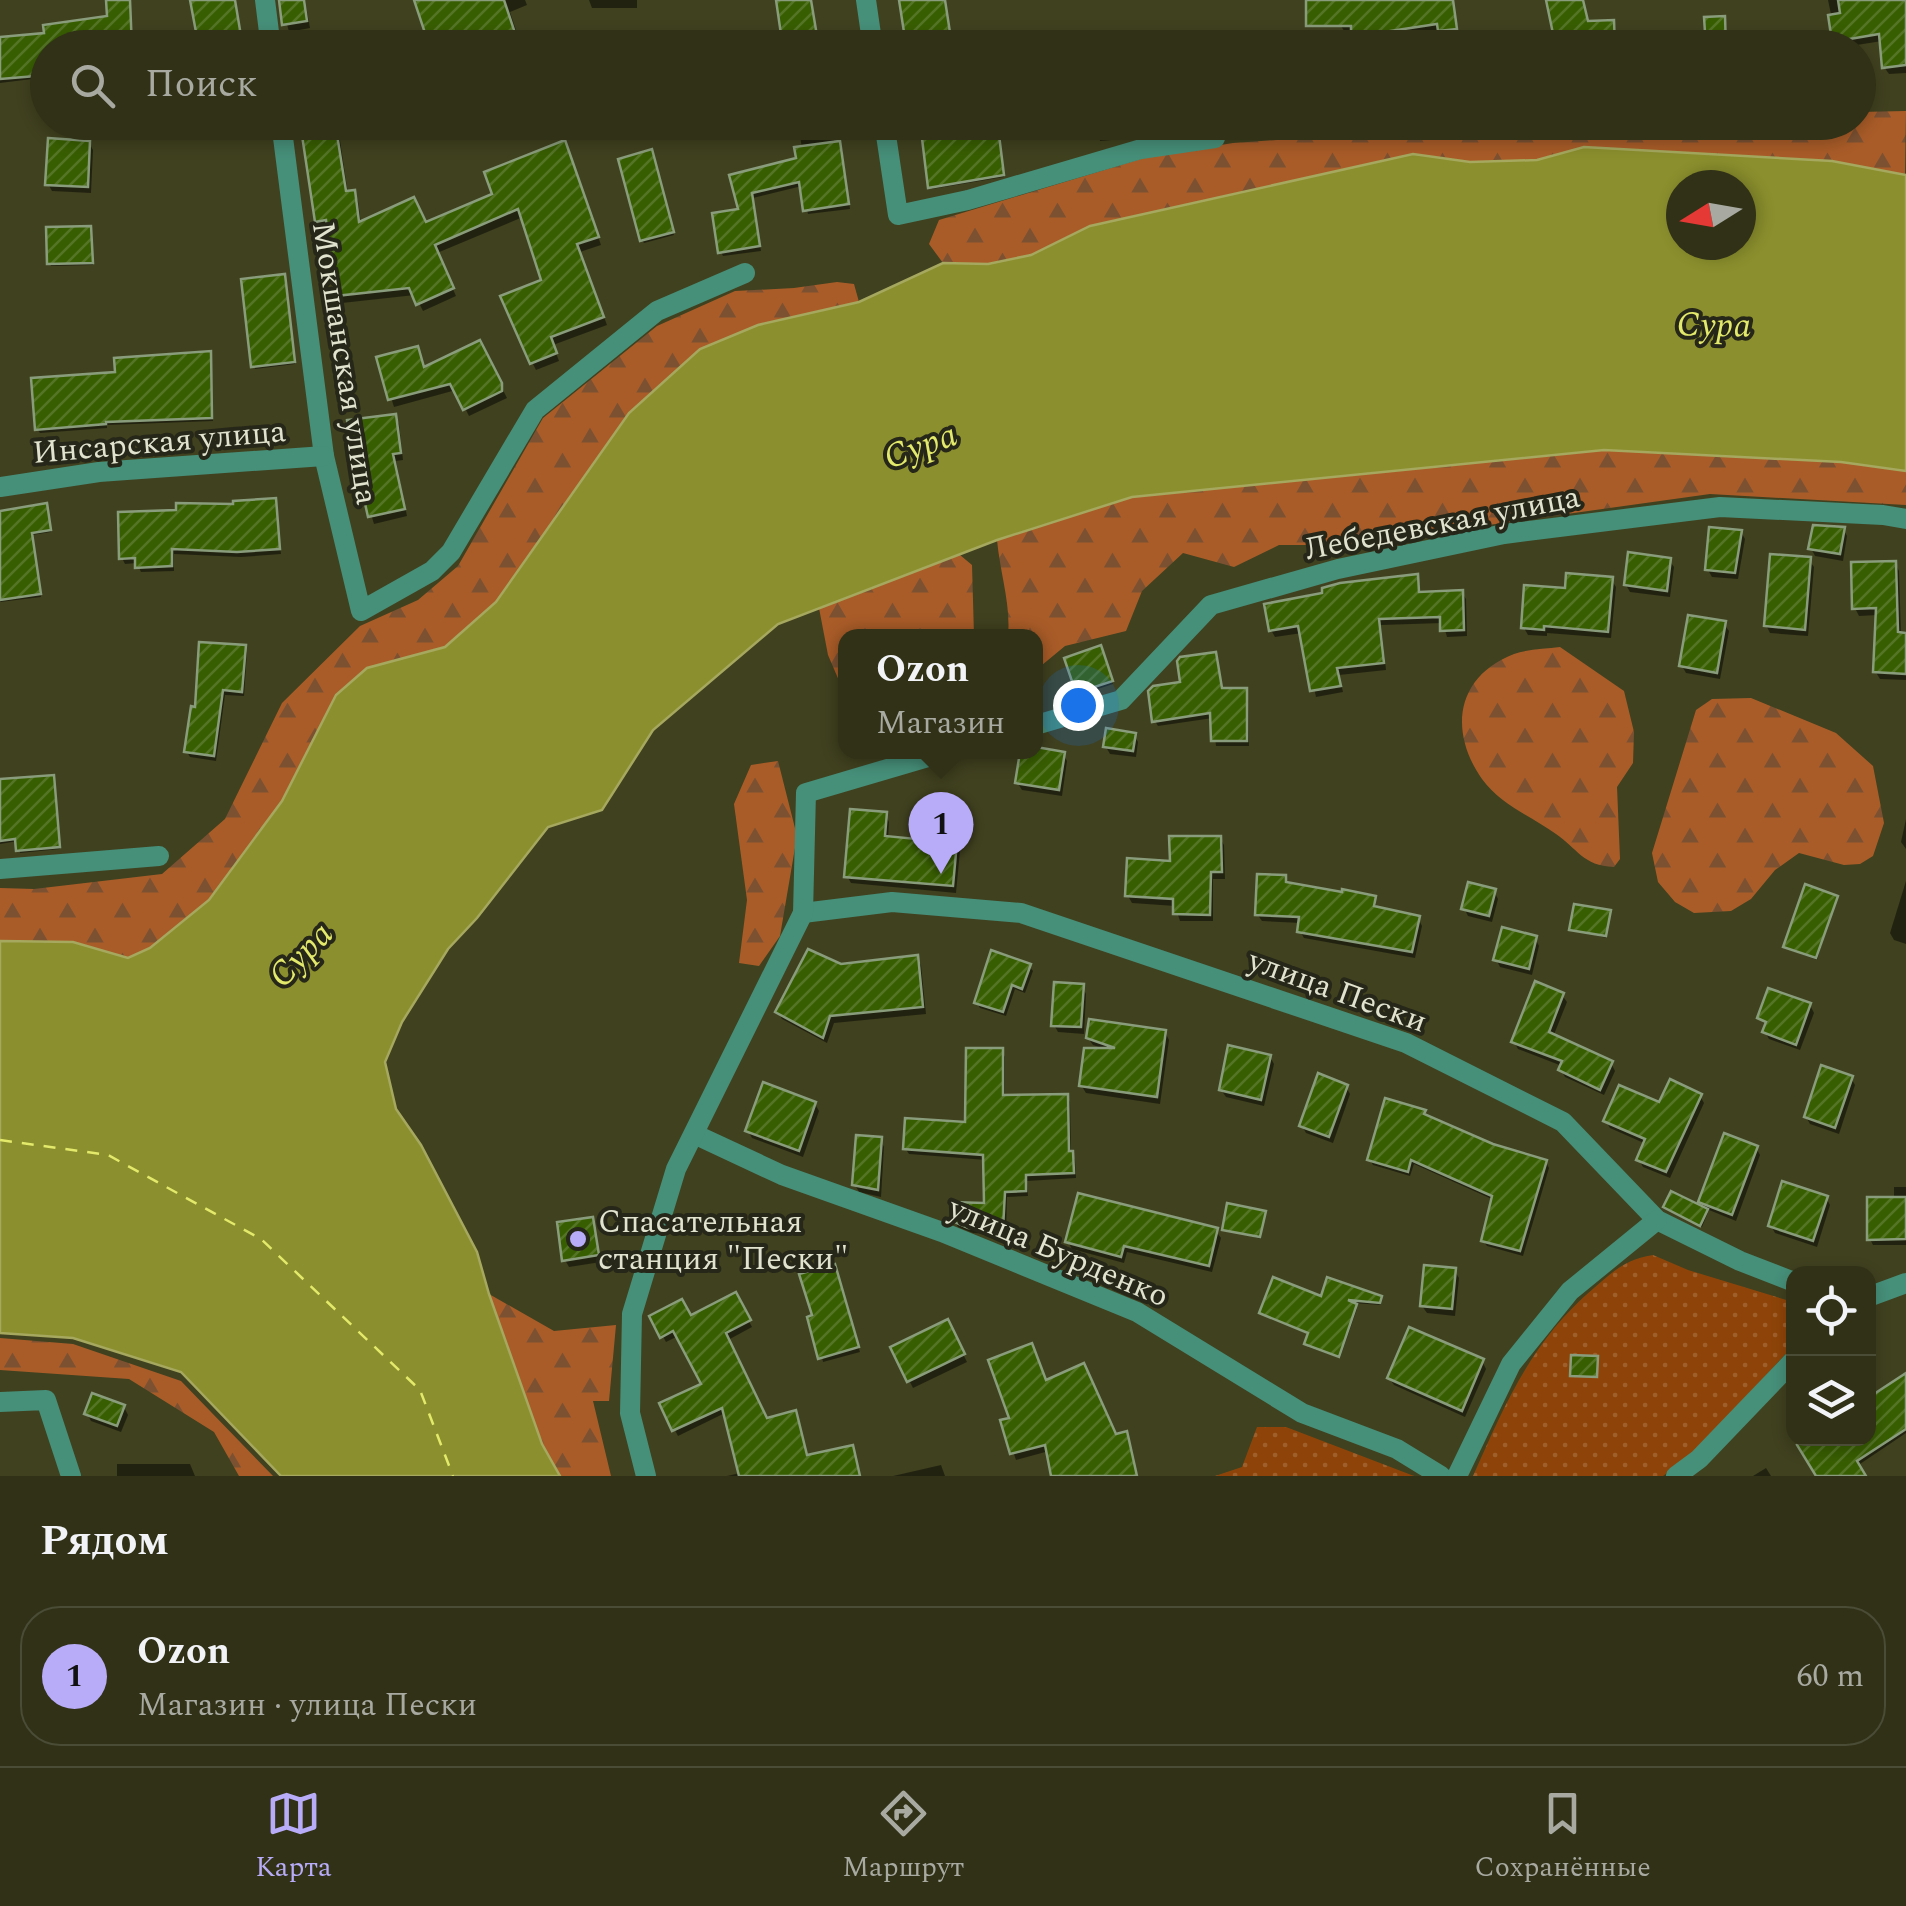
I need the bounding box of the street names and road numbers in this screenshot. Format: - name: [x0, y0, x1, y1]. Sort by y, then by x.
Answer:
- street label: Мокшанская улица: [298, 218, 391, 509]
- street label: Инсарская улица: [30, 407, 288, 478]
- street label: Лебедевская улица: [1300, 473, 1585, 574]
- street label: улица Пески: [1240, 936, 1434, 1046]
- street label: улица Бурденко: [940, 1183, 1176, 1321]

